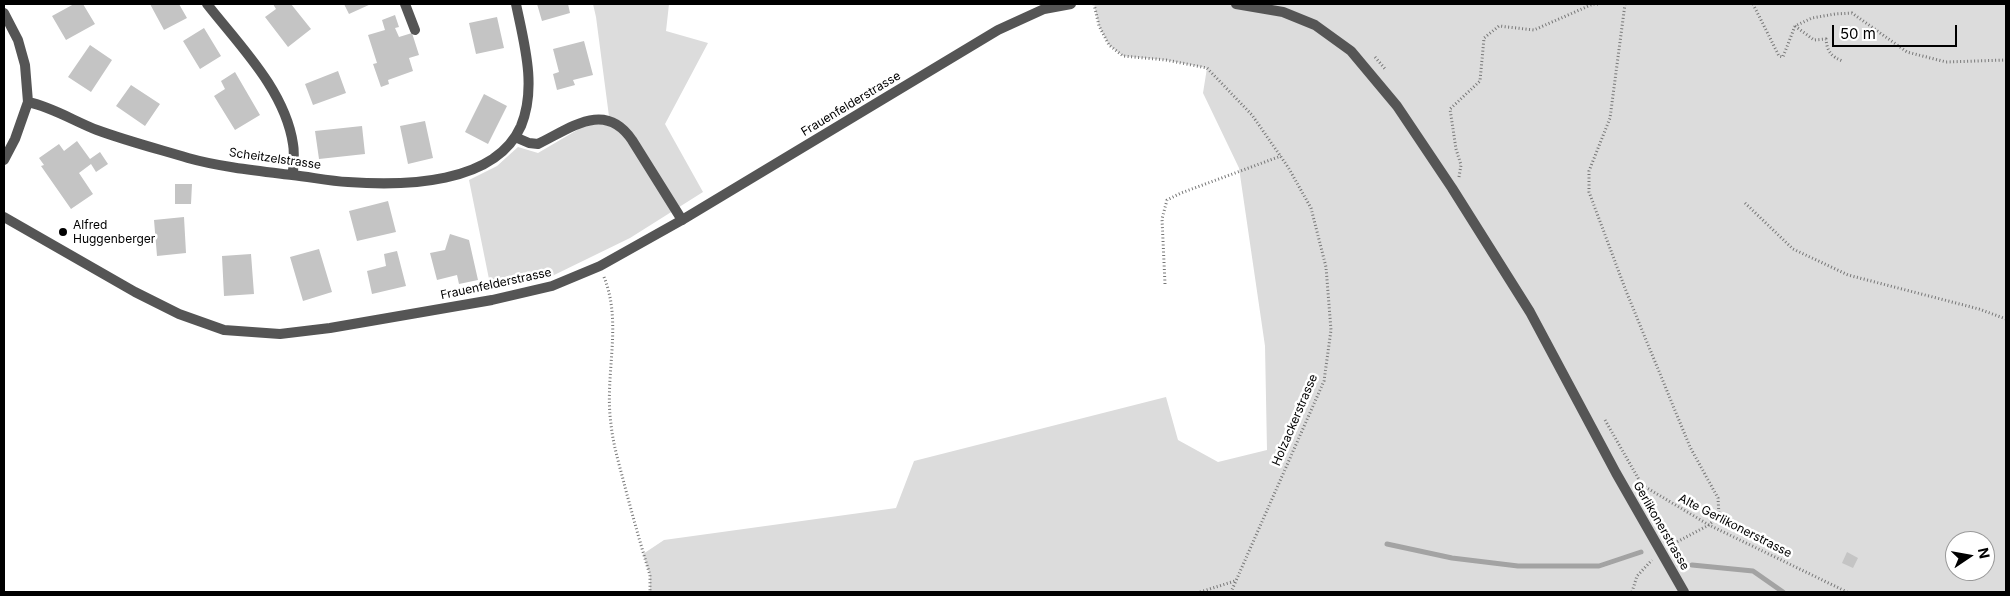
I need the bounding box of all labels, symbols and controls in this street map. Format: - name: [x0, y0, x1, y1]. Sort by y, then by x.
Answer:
- scale bar: [1835, 15, 1960, 47]
- text: 50 m: [1840, 24, 1876, 43]
- street label: Frauenfelderstrasse: [799, 69, 903, 139]
- street label: Scheitzelstrasse: [228, 145, 322, 173]
- place label: Alfred Huggenberger: [73, 218, 155, 246]
- marker: Alfred Huggenberger: [57, 226, 69, 238]
- street label: Frauenfelderstrasse: [439, 265, 553, 303]
- street label: Holzackerstrasse: [1269, 372, 1321, 468]
- street label: Gerlikonerstrasse: [1630, 479, 1692, 573]
- street label: Alte Gerlikonerstrasse: [1676, 491, 1794, 561]
- north arrow: [1945, 531, 1995, 581]
- text: N: [1975, 546, 1994, 560]

